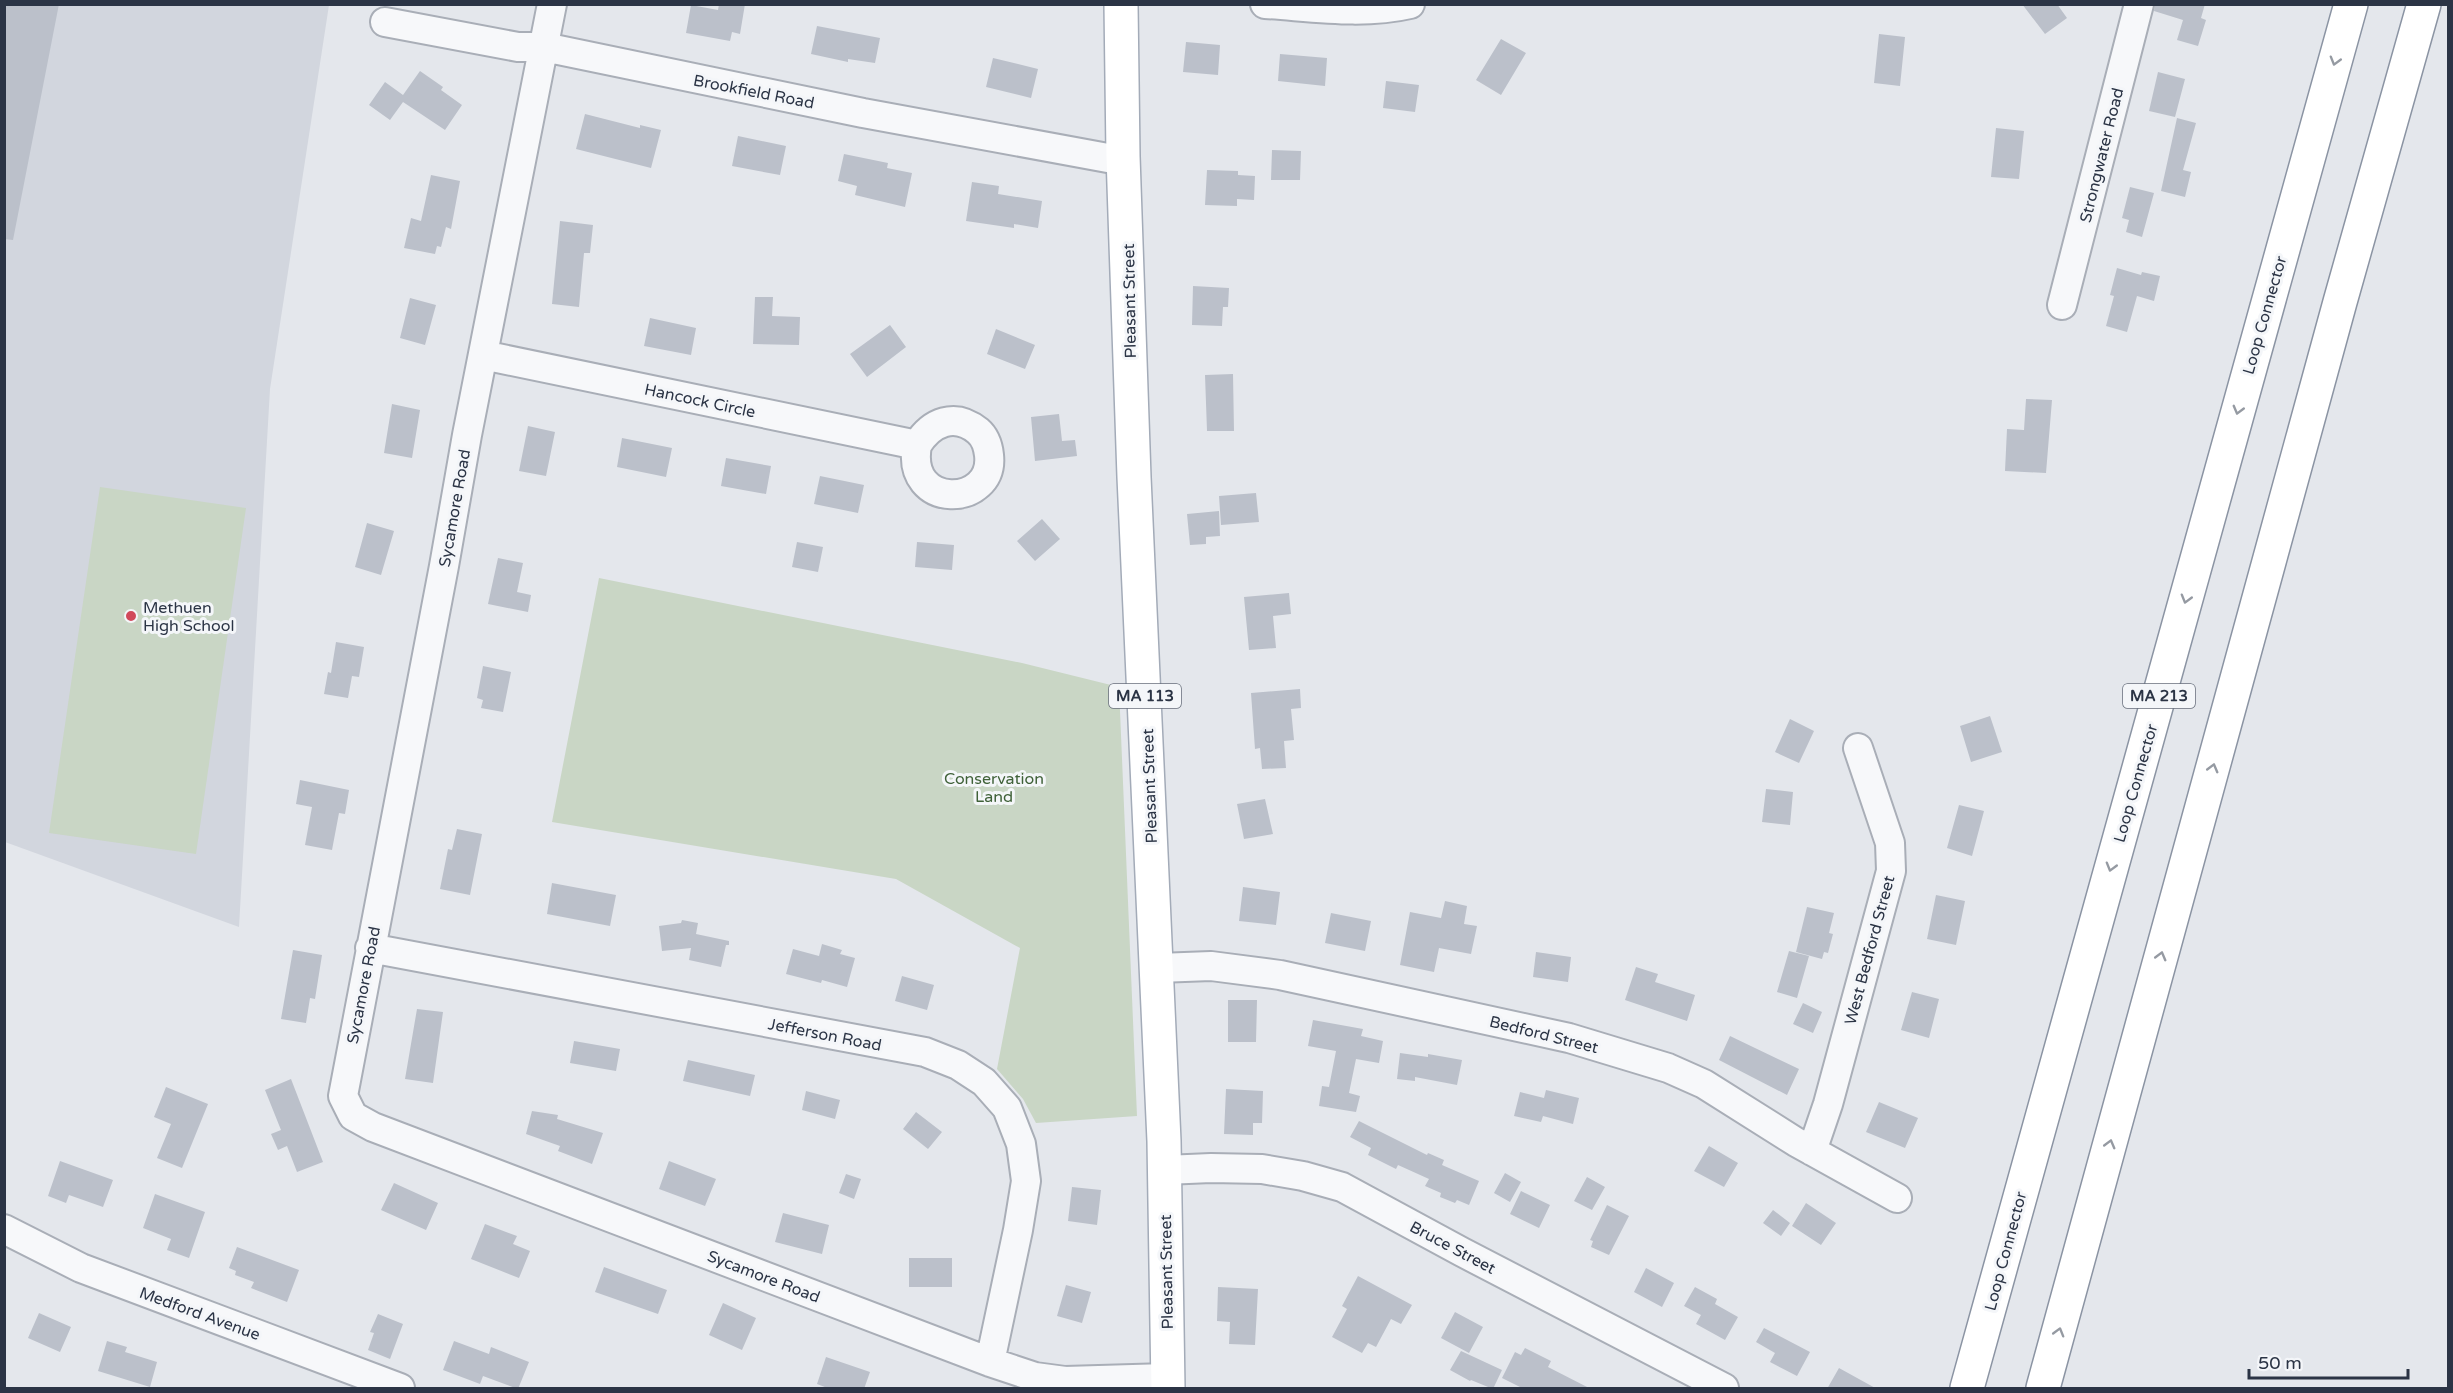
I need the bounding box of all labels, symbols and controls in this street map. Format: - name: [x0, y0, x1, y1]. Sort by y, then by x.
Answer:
- one-way arrow: [2330, 55, 2342, 66]
- street label: Brookfield Road: [692, 70, 816, 114]
- street label: Strongwater Road: [2076, 86, 2128, 225]
- street label: Pleasant Street: [1119, 243, 1141, 359]
- street label: Loop Connector: [2238, 253, 2292, 377]
- street label: Hancock Circle: [642, 379, 757, 423]
- one-way arrow: [2232, 405, 2245, 415]
- street label: Sycamore Road: [435, 448, 475, 569]
- one-way arrow: [2181, 593, 2193, 603]
- place label: Methuen High School: [143, 598, 234, 636]
- marker: Methuen High School: [124, 609, 138, 623]
- road number: MA 113: [1109, 684, 1181, 708]
- road number: MA 213: [2123, 684, 2195, 708]
- street label: Loop Connector: [2109, 721, 2163, 845]
- street label: Pleasant Street: [1138, 728, 1162, 844]
- one-way arrow: [2206, 763, 2218, 774]
- park label: Conservation Land: [944, 769, 1044, 807]
- one-way arrow: [2106, 861, 2118, 872]
- street label: West Bedford Street: [1840, 873, 1900, 1027]
- street label: Sycamore Road: [343, 925, 385, 1046]
- one-way arrow: [2154, 951, 2167, 961]
- street label: Bedford Street: [1487, 1012, 1600, 1058]
- street label: Jefferson Road: [766, 1014, 883, 1056]
- one-way arrow: [2103, 1139, 2116, 1149]
- street label: Loop Connector: [1980, 1189, 2032, 1313]
- street label: Pleasant Street: [1156, 1214, 1178, 1330]
- street label: Bruce Street: [1406, 1217, 1499, 1279]
- street label: Sycamore Road: [704, 1246, 823, 1308]
- street label: Medford Avenue: [136, 1283, 263, 1345]
- one-way arrow: [2052, 1327, 2064, 1338]
- scale bar: [2249, 1342, 2408, 1380]
- text: 50 m: [2258, 1352, 2302, 1374]

